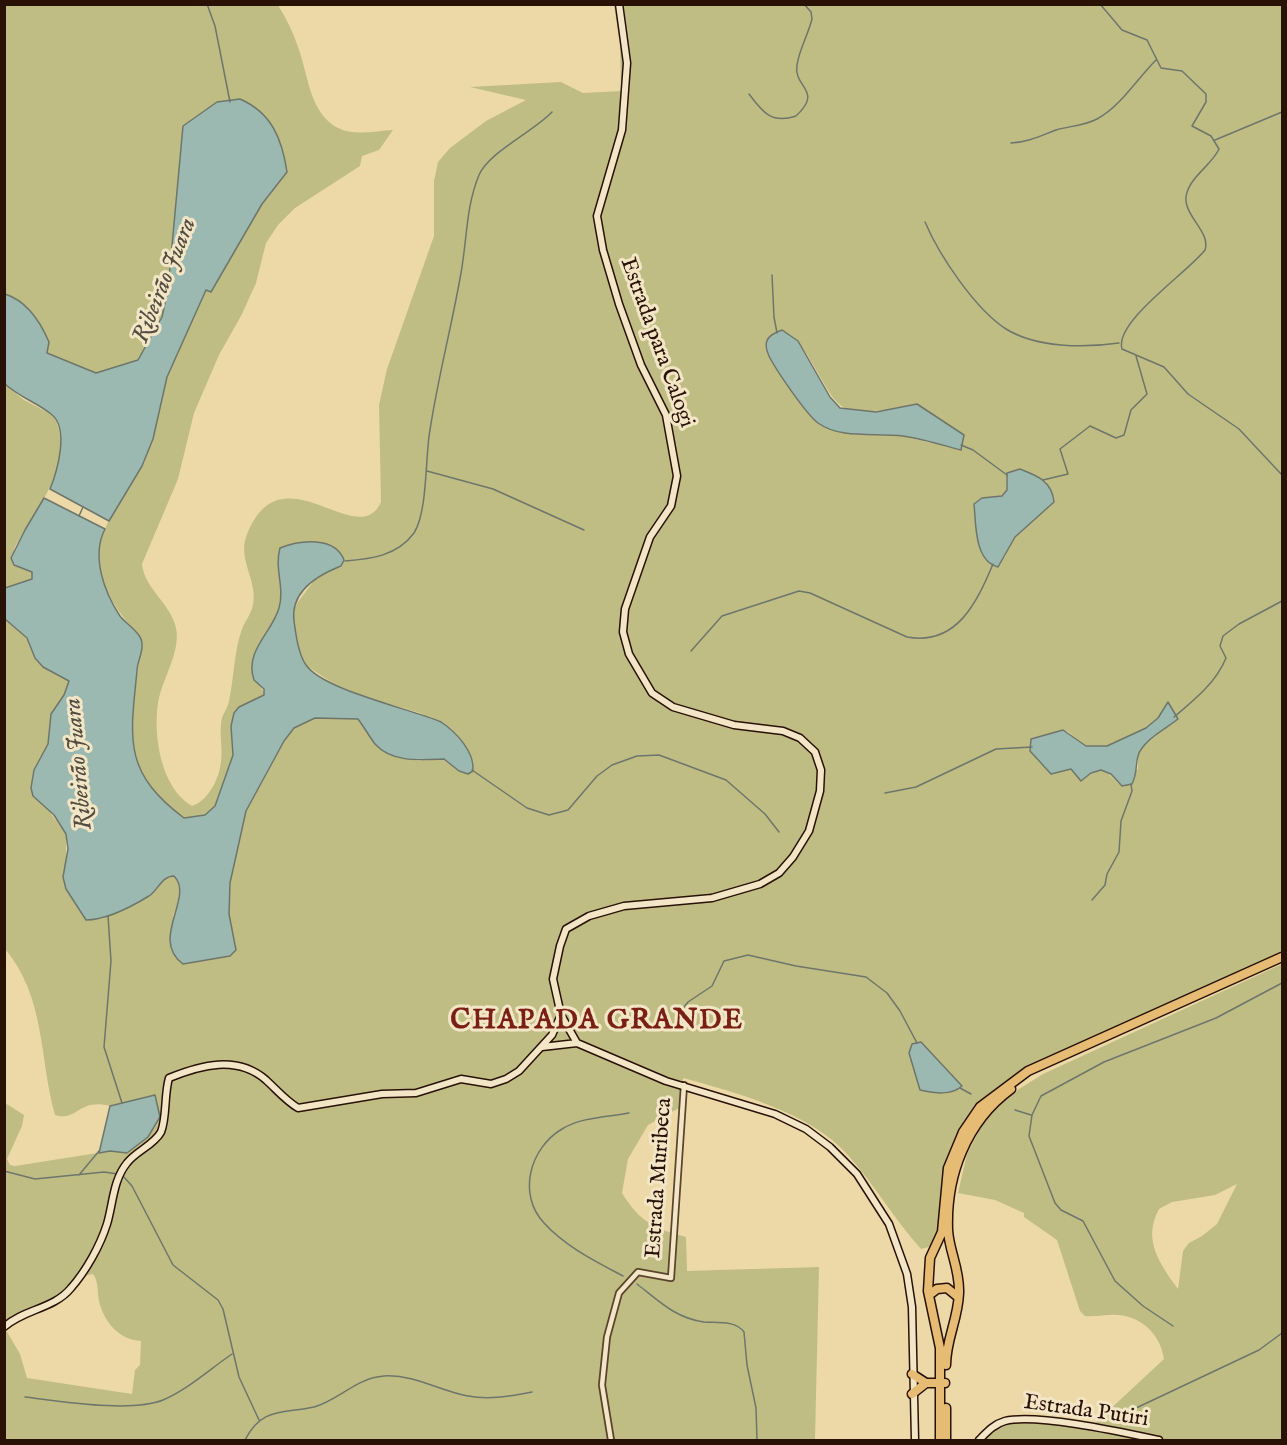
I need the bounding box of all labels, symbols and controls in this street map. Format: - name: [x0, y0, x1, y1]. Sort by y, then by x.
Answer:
- water label: Ribeirão Juara: [128, 214, 204, 348]
- street label: Estrada para Calogi: [613, 254, 699, 432]
- water label: Ribeirão Juara: [60, 697, 100, 831]
- district label: CHAPADA GRANDE: [450, 1005, 744, 1039]
- street label: Estrada Muribeca: [641, 1097, 679, 1259]
- street label: Estrada Putiri: [1022, 1390, 1150, 1434]

